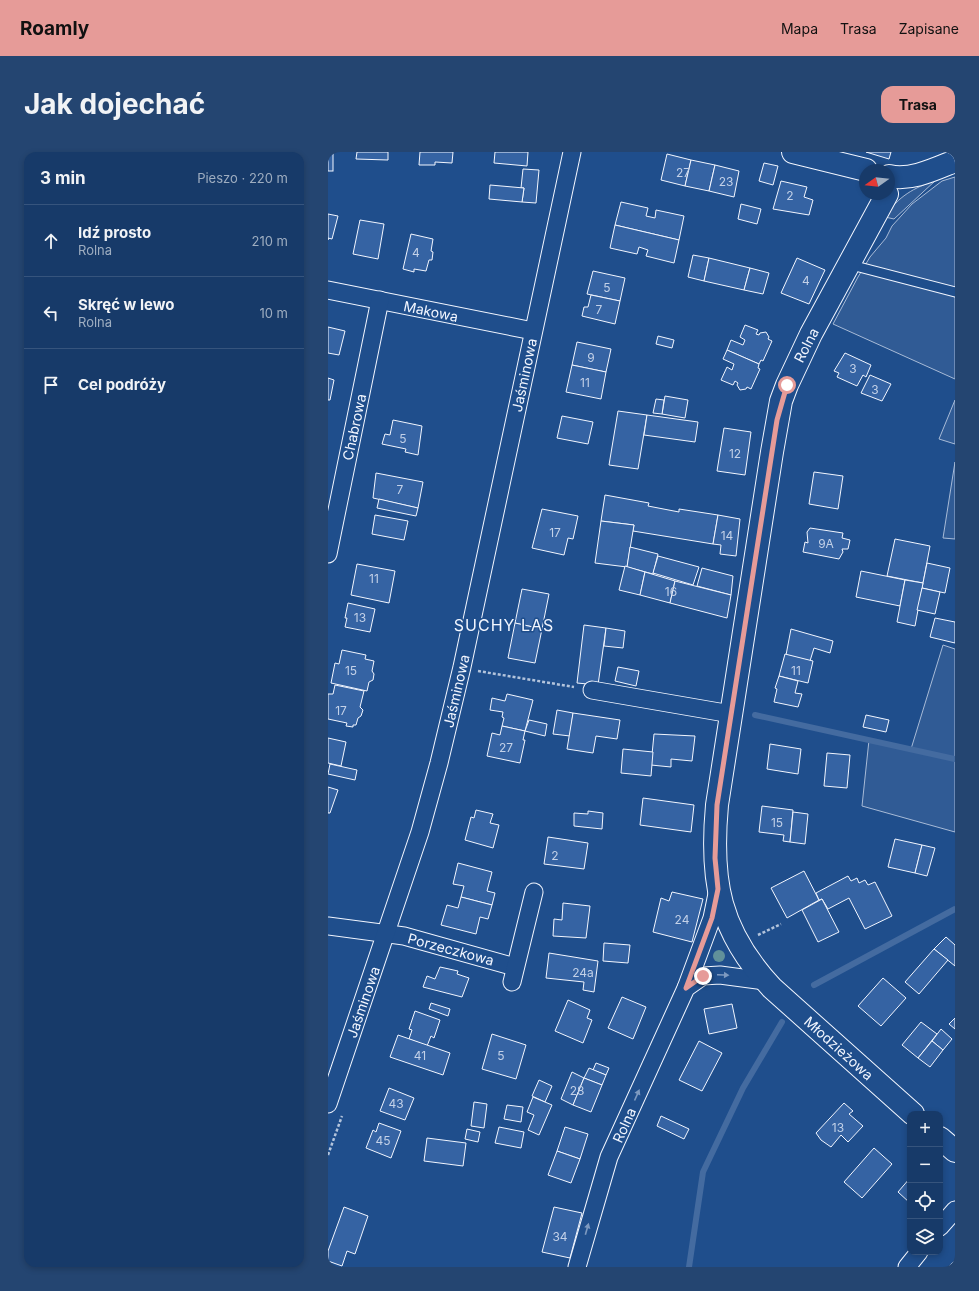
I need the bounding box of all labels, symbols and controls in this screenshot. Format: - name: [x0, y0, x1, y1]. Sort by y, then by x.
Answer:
- text: Roamly: [20, 17, 89, 40]
- text: Mapa: [781, 20, 818, 37]
- text: Trasa: [840, 20, 877, 37]
- text: Zapisane: [899, 20, 959, 37]
- button: Trasa: [881, 86, 955, 123]
- text: Jak dojechać: [24, 87, 205, 121]
- north arrow: [859, 164, 895, 200]
- house number: 27: [676, 165, 690, 180]
- text: 3 min: [40, 168, 86, 188]
- text: Pieszo · 220 m: [197, 170, 288, 186]
- house number: 23: [719, 174, 733, 189]
- house number: 2: [786, 188, 794, 203]
- text: Idź prosto: [78, 223, 151, 242]
- icon: ahead: [40, 230, 62, 252]
- text: 210 m: [252, 233, 288, 249]
- text: Rolna: [78, 242, 112, 258]
- house number: 4: [412, 245, 420, 260]
- house number: 4: [802, 273, 810, 288]
- house number: 5: [603, 280, 611, 295]
- text: Skręć w lewo: [78, 295, 174, 314]
- street label: Makowa: [402, 297, 460, 325]
- icon: left: [40, 302, 62, 324]
- house number: 7: [596, 302, 603, 317]
- text: 10 m: [259, 305, 288, 321]
- text: Rolna: [78, 314, 112, 330]
- street label: Rolna: [790, 325, 822, 365]
- street label: Jaśminowa: [508, 337, 540, 413]
- house number: 9: [587, 350, 595, 365]
- house number: 3: [849, 361, 857, 376]
- icon: arrive: [40, 374, 62, 396]
- text: Cel podróży: [78, 375, 166, 394]
- house number: 11: [580, 375, 590, 390]
- route start: [778, 376, 796, 394]
- house number: 3: [871, 382, 879, 397]
- street label: Chabrowa: [339, 392, 369, 462]
- house number: 5: [399, 431, 407, 446]
- house number: 12: [729, 446, 741, 461]
- house number: 7: [397, 482, 404, 497]
- house number: 17: [549, 525, 561, 540]
- house number: 14: [721, 528, 734, 543]
- house number: 9A: [818, 536, 834, 551]
- house number: 11: [369, 571, 379, 586]
- house number: 16: [665, 584, 677, 599]
- house number: 13: [354, 610, 366, 625]
- district label: SUCHY LAS: [454, 615, 554, 635]
- street label: Jaśminowa: [439, 653, 473, 729]
- house number: 15: [345, 663, 357, 678]
- house number: 11: [791, 663, 801, 678]
- house number: 17: [335, 703, 347, 718]
- house number: 27: [499, 740, 513, 755]
- house number: 15: [771, 815, 783, 830]
- house number: 2: [551, 848, 559, 863]
- house number: 24: [675, 912, 690, 927]
- street label: Porzeczkowa: [406, 929, 496, 969]
- street label: Jaśminowa: [343, 964, 383, 1040]
- house number: 24a: [572, 965, 594, 980]
- route end: [694, 967, 712, 985]
- one-way arrow: [717, 972, 729, 979]
- street label: Młodzieżowa: [801, 1013, 877, 1083]
- house number: 41: [414, 1048, 426, 1063]
- house number: 5: [497, 1048, 505, 1063]
- house number: 28: [570, 1083, 584, 1098]
- one-way arrow: [634, 1089, 640, 1100]
- house number: 43: [388, 1096, 404, 1111]
- street label: Rolna: [609, 1105, 639, 1145]
- map controls: [907, 1111, 943, 1255]
- button: +: [907, 1111, 943, 1147]
- house number: 13: [832, 1120, 844, 1135]
- house number: 45: [375, 1133, 391, 1148]
- button: −: [907, 1147, 943, 1183]
- button: locate: [907, 1183, 943, 1219]
- button: layers: [907, 1219, 943, 1255]
- one-way arrow: [584, 1223, 590, 1235]
- house number: 34: [552, 1229, 568, 1244]

